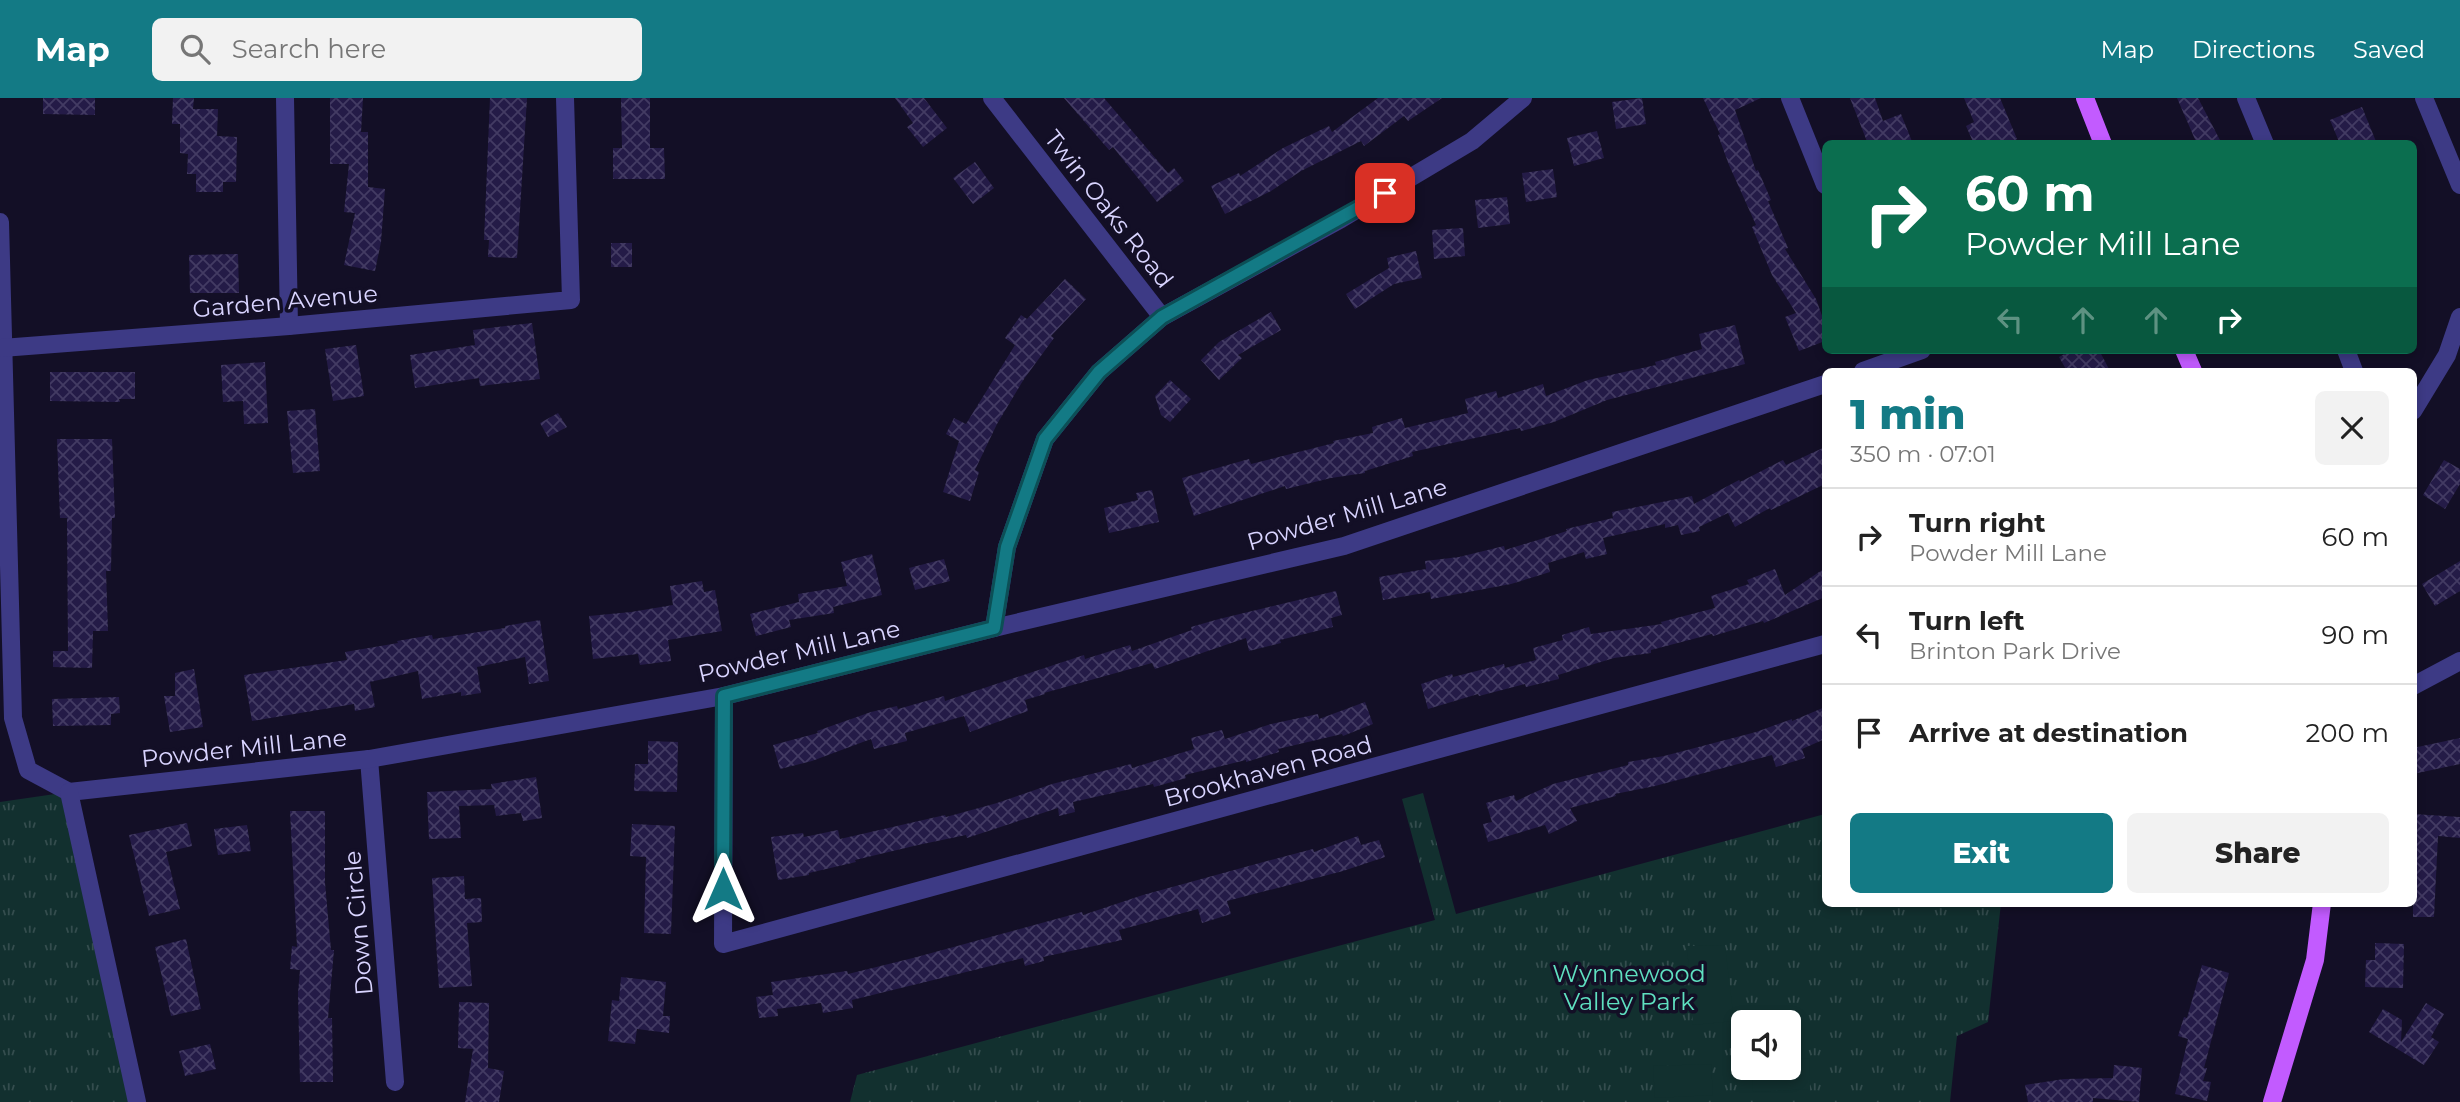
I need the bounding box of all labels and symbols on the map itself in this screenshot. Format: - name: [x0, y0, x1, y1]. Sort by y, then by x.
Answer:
- street label: Twin Oaks Road: [1038, 124, 1180, 294]
- pin: [1355, 163, 1415, 223]
- street label: Garden Avenue: [191, 278, 379, 324]
- street label: Powder Mill Lane: [1244, 472, 1450, 556]
- street label: Powder Mill Lane: [695, 614, 903, 688]
- street label: Powder Mill Lane: [140, 723, 348, 773]
- street label: Brookhaven Road: [1161, 729, 1375, 813]
- street label: Down Circle: [337, 849, 379, 997]
- position arrow: [686, 852, 760, 926]
- park label: Wynnewood Valley Park: [1552, 959, 1706, 1016]

